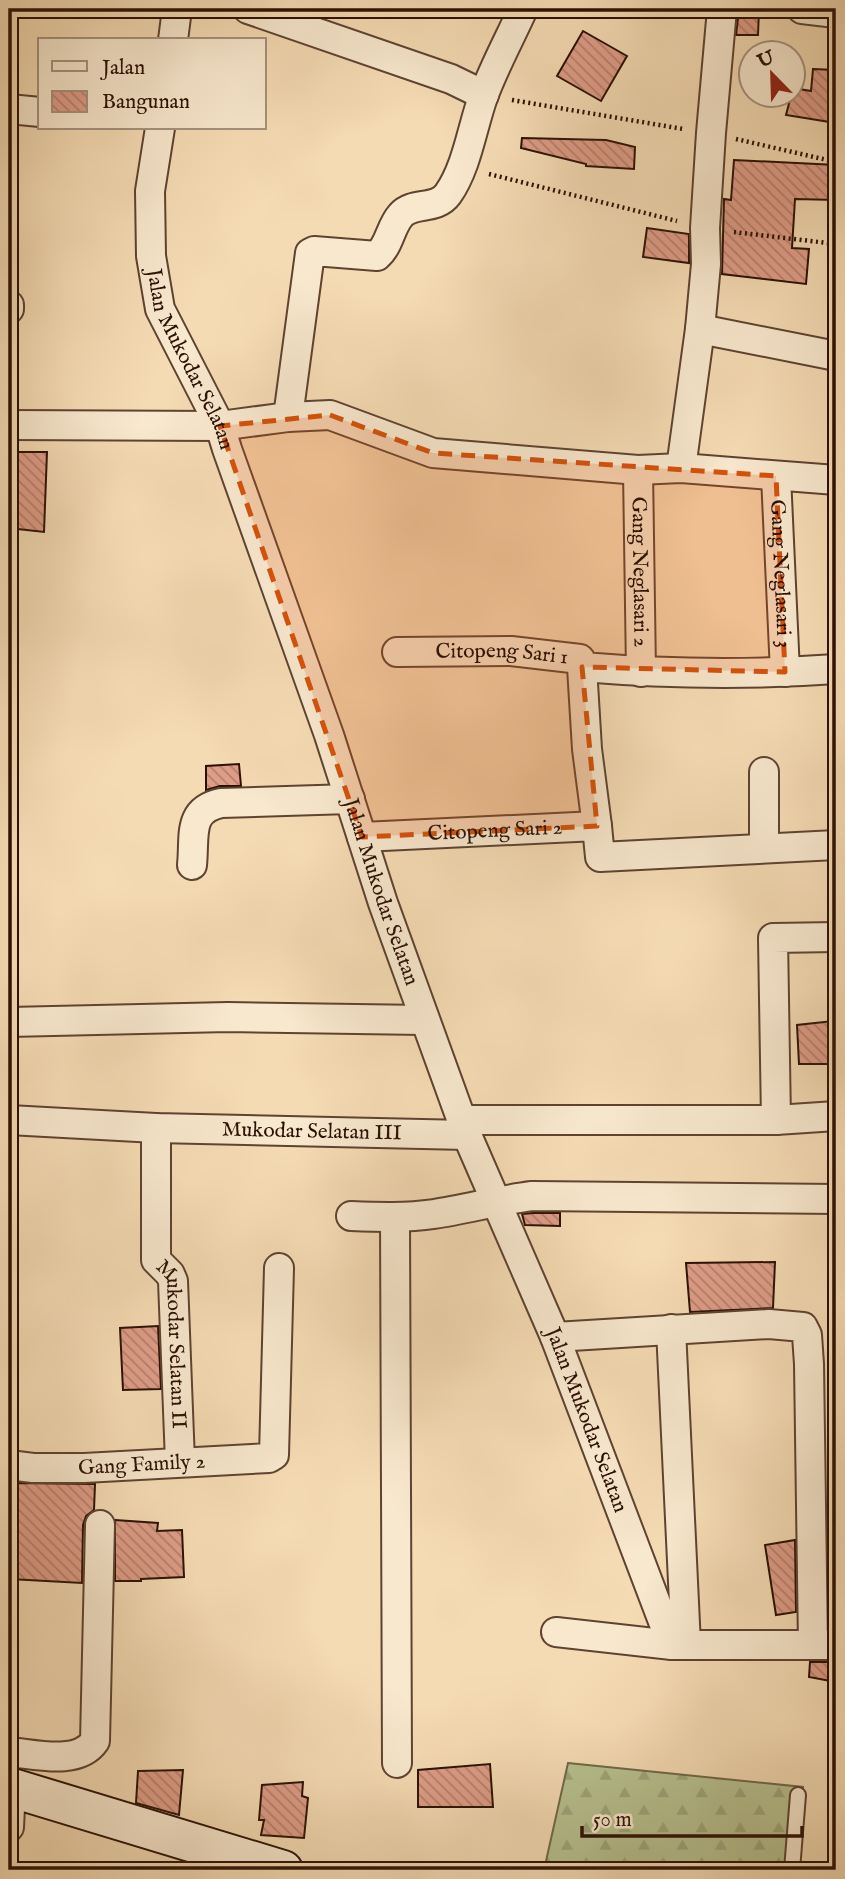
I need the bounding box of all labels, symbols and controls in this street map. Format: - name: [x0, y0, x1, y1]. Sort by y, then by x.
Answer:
- legend: [38, 38, 266, 130]
- north arrow: [736, 38, 806, 108]
- text: U: [753, 46, 779, 75]
- text: Jalan: [100, 55, 145, 82]
- text: Bangunan: [102, 89, 190, 116]
- street label: Jalan Mukodar Selatan: [140, 265, 240, 453]
- street label: Gang Neglasari 2: [625, 496, 654, 648]
- street label: Gang Neglasari 3: [764, 499, 797, 649]
- street label: Citopeng Sari 1: [435, 637, 570, 671]
- street label: Jalan Mukodar Selatan: [336, 793, 425, 989]
- street label: Citopeng Sari 2: [427, 814, 563, 847]
- street label: Mukodar Selatan III: [222, 1116, 402, 1147]
- street label: Mukodar Selatan II: [150, 1254, 192, 1429]
- street label: Jalan Mukodar Selatan: [538, 1321, 634, 1516]
- street label: Gang Family 2: [77, 1448, 206, 1482]
- scale bar: [582, 1795, 803, 1839]
- text: 50 m: [593, 1807, 632, 1834]

